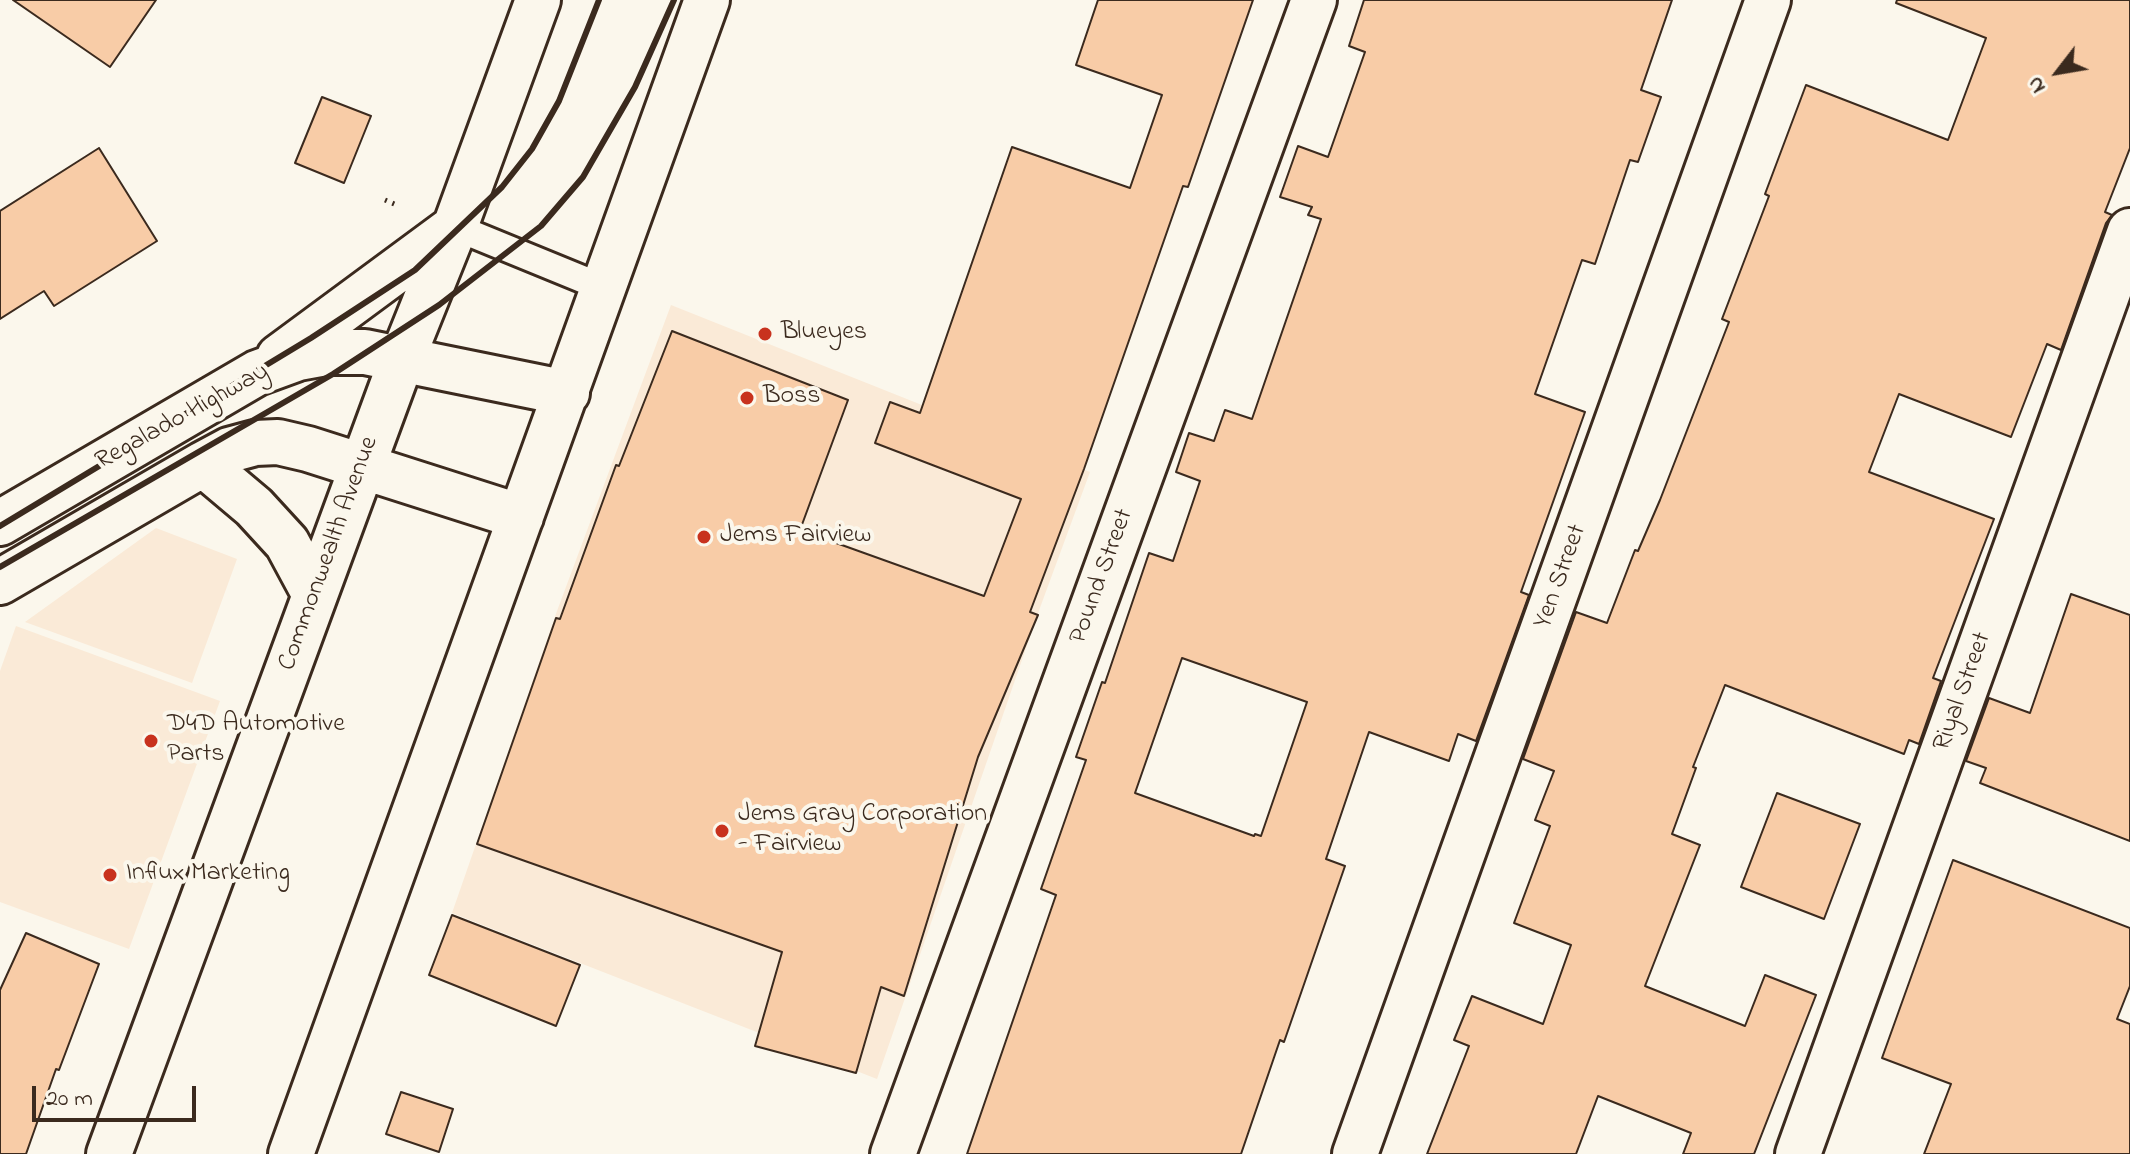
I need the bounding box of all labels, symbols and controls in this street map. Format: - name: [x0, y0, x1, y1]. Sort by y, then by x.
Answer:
- north arrow: [2018, 32, 2098, 112]
- text: N: [2020, 70, 2055, 99]
- place label: Blueyes: [781, 318, 867, 350]
- marker: Blueyes: [756, 325, 774, 343]
- street label: Regalado Highway: [91, 358, 275, 478]
- place label: Boss: [763, 382, 820, 414]
- marker: Boss: [738, 389, 756, 407]
- street label: Commonwealth Avenue: [273, 433, 387, 675]
- street label: Pound Street: [1064, 505, 1142, 649]
- place label: Jems Fairview: [720, 521, 871, 553]
- street label: Yen Street: [1529, 521, 1595, 633]
- marker: Jems Fairview: [695, 528, 713, 546]
- street label: Riyal Street: [1928, 628, 2000, 756]
- place label: D4D Automotive Parts: [167, 710, 345, 772]
- marker: D4D Automotive Parts: [142, 732, 160, 750]
- place label: Jems Gray Corporation - Fairview: [738, 800, 987, 862]
- marker: Jems Gray Corporation - Fairview: [713, 822, 731, 840]
- place label: Influx Marketing: [126, 859, 290, 891]
- marker: Influx Marketing: [101, 866, 119, 884]
- scale bar: [36, 1070, 200, 1120]
- text: 20 m: [46, 1082, 93, 1117]

